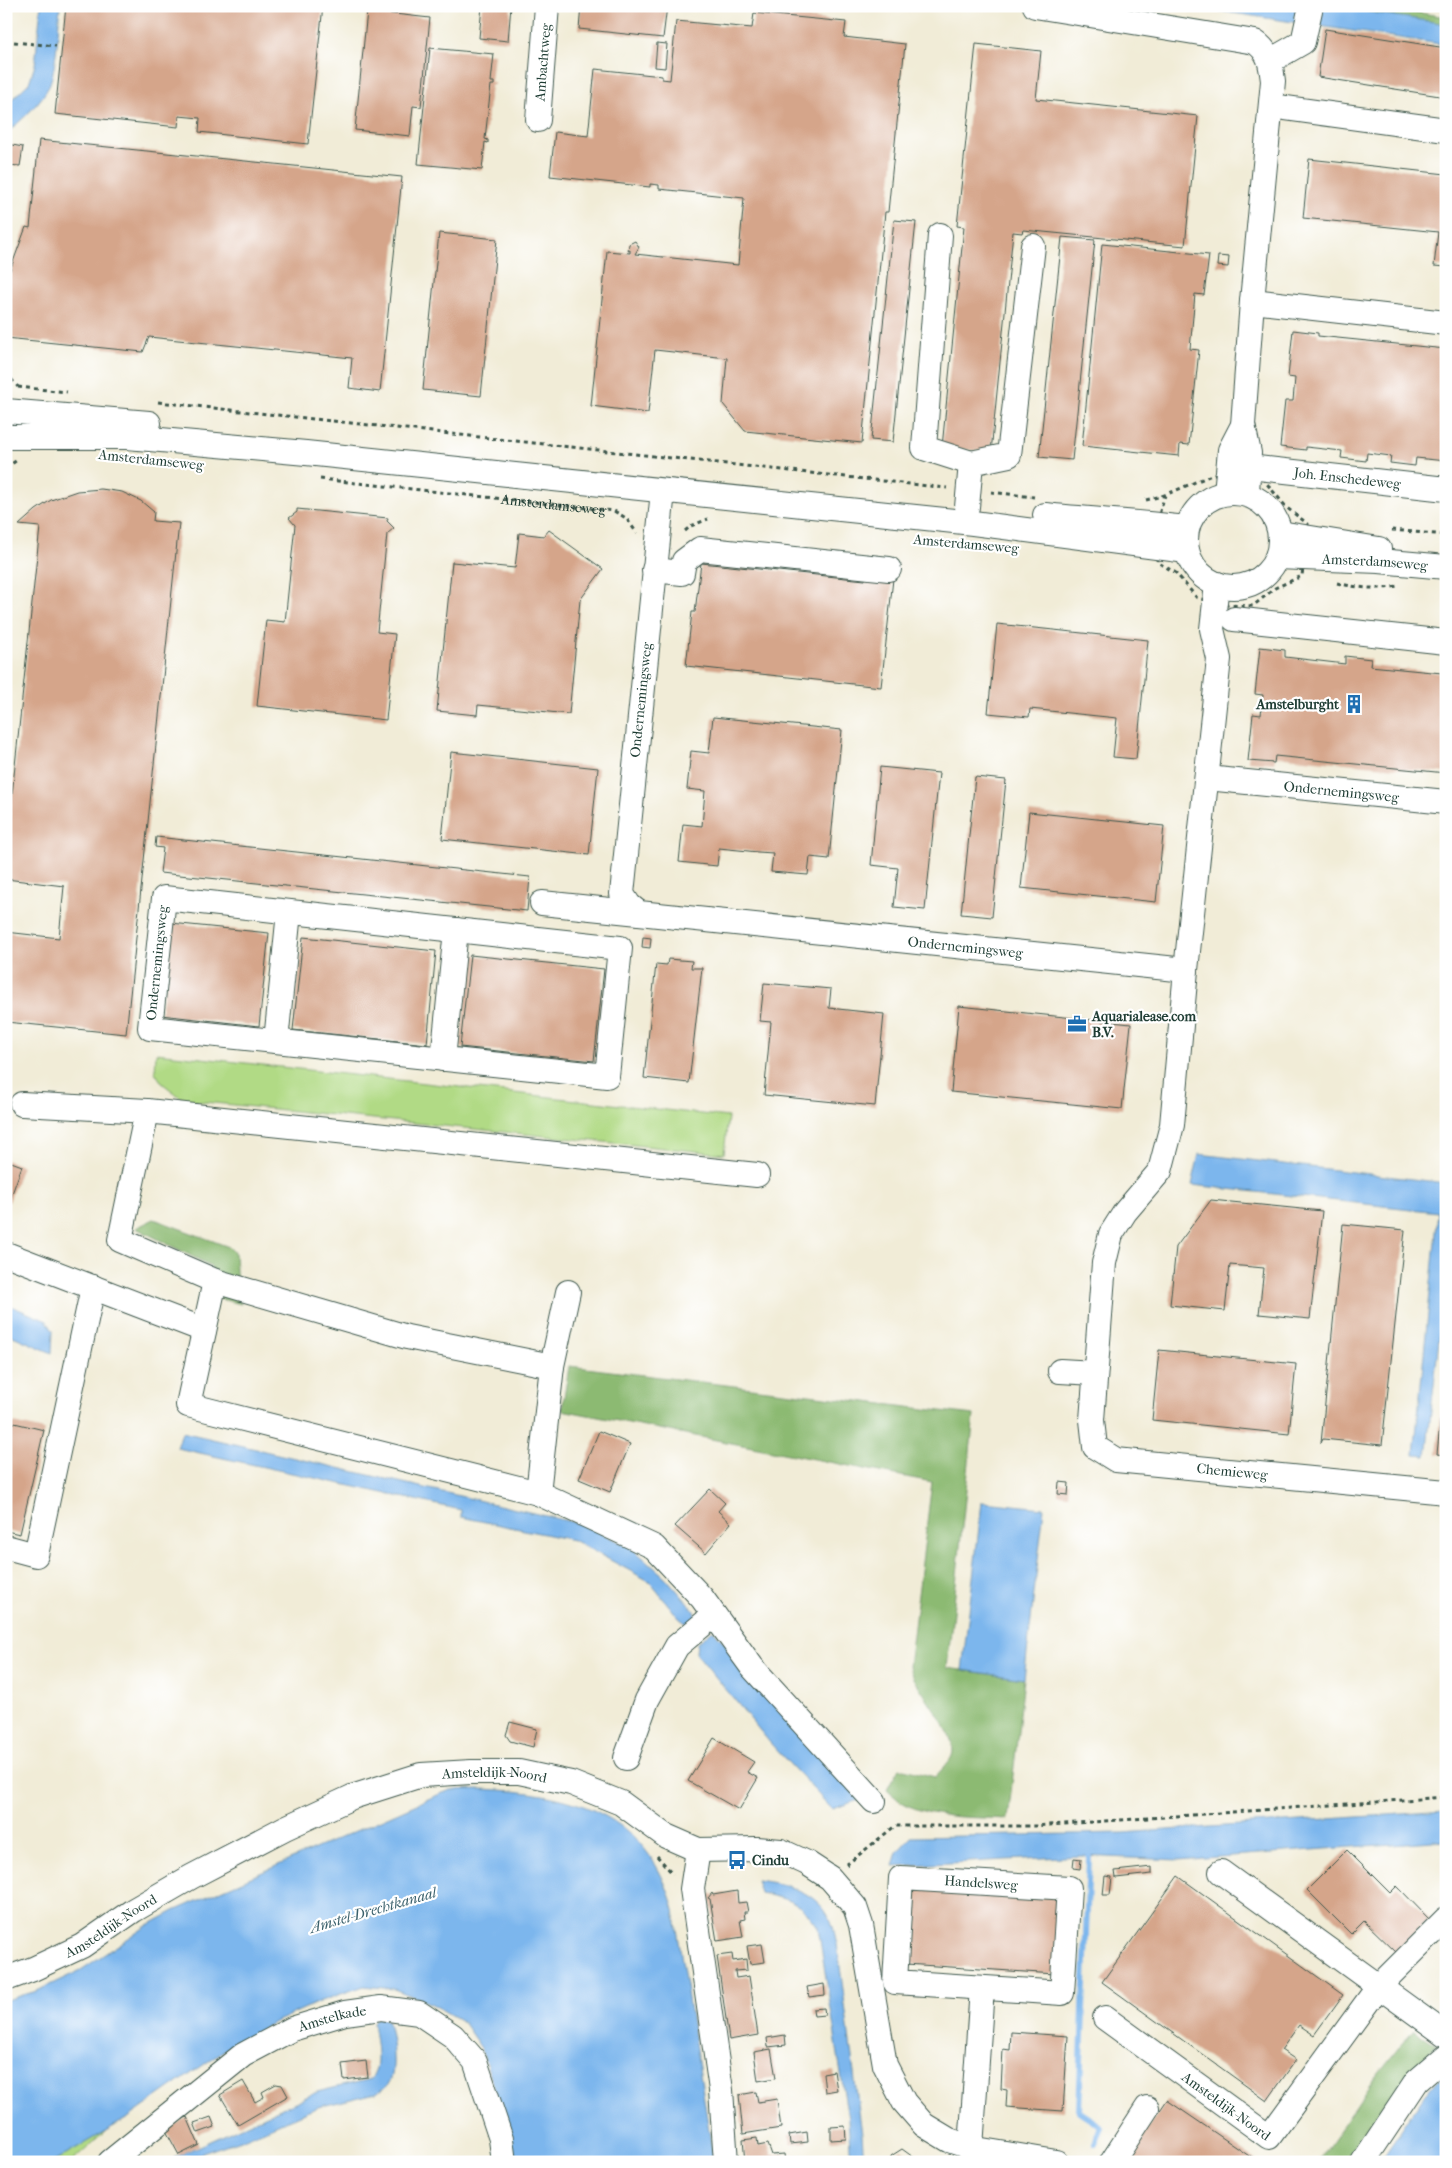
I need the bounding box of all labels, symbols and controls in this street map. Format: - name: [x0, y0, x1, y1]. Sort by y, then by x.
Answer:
- street label: Ambachtweg: [531, 22, 554, 103]
- street label: Amsterdamseweg: [96, 446, 205, 474]
- street label: Joh. Enschedeweg: [1292, 463, 1402, 492]
- street label: Amsterdamseweg: [499, 490, 608, 519]
- street label: Amsterdamseweg: [912, 531, 1020, 557]
- street label: Amsterdamseweg: [1321, 550, 1429, 574]
- street label: Ondernemingsweg: [626, 641, 656, 758]
- building icon: Amstelburght: [1343, 693, 1365, 715]
- place label: Amstelburght: [1255, 696, 1340, 713]
- street label: Ondernemingsweg: [1283, 777, 1400, 806]
- street label: Ondernemingsweg: [142, 904, 172, 1021]
- street label: Ondernemingsweg: [907, 933, 1024, 962]
- place label: Aquarialease.com B.V.: [1091, 1008, 1196, 1041]
- office icon: Aquarialease.com B.V.: [1066, 1013, 1088, 1035]
- street label: Chemieweg: [1196, 1459, 1269, 1483]
- street label: Amsteldijk-Noord: [440, 1763, 549, 1786]
- bus stop icon: Cindu: [726, 1849, 748, 1871]
- place label: Cindu: [752, 1852, 789, 1869]
- street label: Handelsweg: [944, 1872, 1019, 1894]
- water label: Amstel-Drechtkanaal: [306, 1883, 440, 1937]
- street label: Amsteldijk-Noord: [61, 1890, 160, 1962]
- street label: Amstelkade: [295, 2002, 367, 2035]
- street label: Amsteldijk-Noord: [1178, 2068, 1274, 2144]

